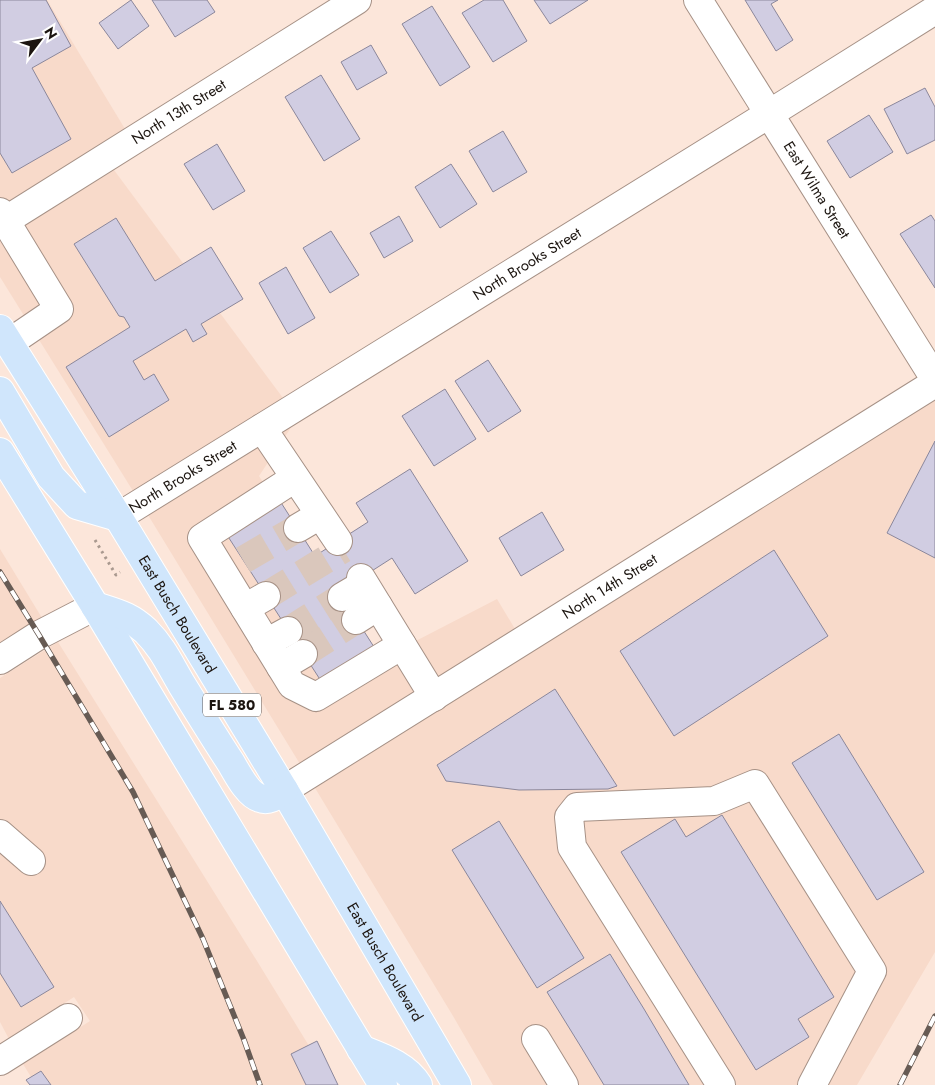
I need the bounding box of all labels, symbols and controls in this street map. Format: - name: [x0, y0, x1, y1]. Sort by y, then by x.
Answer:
- north arrow: [15, 15, 65, 65]
- text: N: [40, 23, 62, 43]
- street label: North 13th Street: [127, 74, 231, 150]
- street label: East Wilma Street: [778, 137, 856, 243]
- street label: North Brooks Street: [469, 222, 586, 306]
- street label: North Brooks Street: [124, 435, 241, 519]
- street label: North 14th Street: [558, 548, 662, 624]
- street label: East Busch Boulevard: [133, 551, 222, 678]
- road number: FL 580: [203, 694, 261, 716]
- street label: East Busch Boulevard: [341, 899, 428, 1026]

